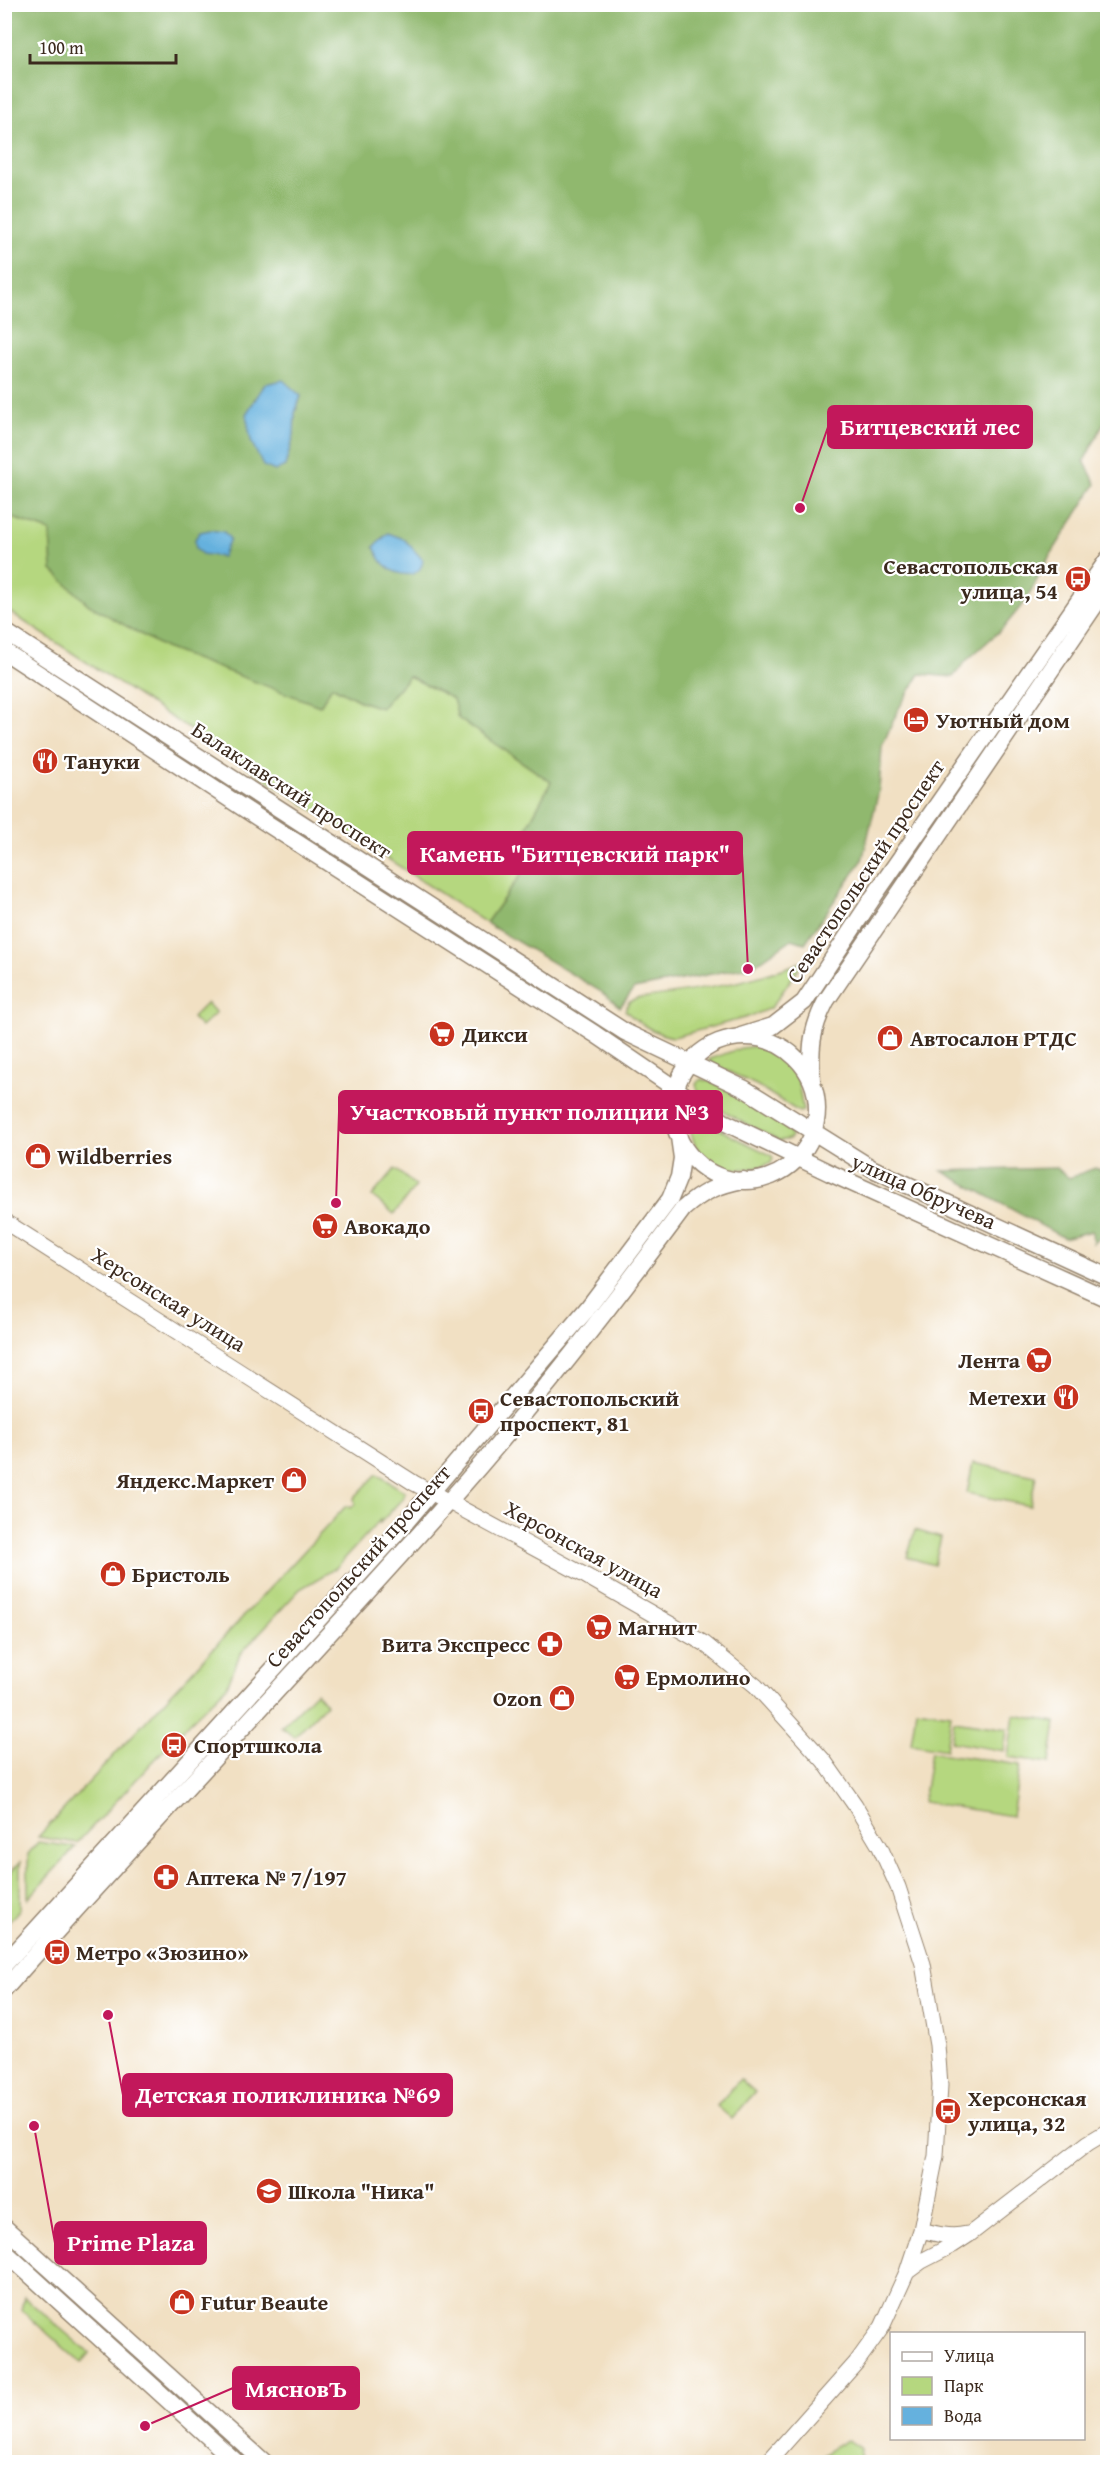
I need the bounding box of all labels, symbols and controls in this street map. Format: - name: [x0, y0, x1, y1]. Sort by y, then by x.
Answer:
- scale bar: [30, 27, 176, 65]
- text: 100 m: [39, 34, 84, 61]
- callout: Битцевский лес: [828, 406, 1032, 448]
- text: Битцевский лес: [840, 409, 1020, 444]
- place label: Севастопольская улица, 54: [884, 550, 1058, 607]
- bus stop icon: Севастопольская улица, 54: [1063, 564, 1093, 594]
- place label: Уютный дом: [936, 704, 1070, 736]
- hotel icon: Уютный дом: [901, 705, 931, 735]
- street label: Балаклавский проспект: [186, 713, 399, 867]
- place label: Тануки: [64, 745, 140, 777]
- restaurant icon: Тануки: [30, 746, 60, 776]
- street label: Севастопольский проспект: [778, 752, 952, 989]
- callout: Камень "Битцевский парк": [408, 832, 742, 874]
- text: Камень "Битцевский парк": [420, 836, 730, 871]
- place label: Дикси: [461, 1018, 528, 1050]
- supermarket icon: Дикси: [427, 1019, 457, 1049]
- place label: Автосалон РТДС: [910, 1022, 1077, 1054]
- shop icon: Автосалон РТДС: [875, 1023, 905, 1053]
- callout: Участковый пункт полиции №3: [339, 1091, 722, 1133]
- text: Участковый пункт полиции №3: [350, 1094, 710, 1129]
- place label: Wildberries: [57, 1140, 172, 1172]
- shop icon: Wildberries: [23, 1141, 53, 1171]
- street label: улица Обручева: [846, 1144, 1002, 1237]
- place label: Авокадо: [344, 1210, 431, 1242]
- supermarket icon: Авокадо: [310, 1211, 340, 1241]
- street label: Херсонская улица: [86, 1239, 253, 1360]
- place label: Лента: [958, 1344, 1021, 1376]
- supermarket icon: Лента: [1024, 1345, 1054, 1375]
- place label: Метехи: [969, 1381, 1046, 1413]
- place label: Севастопольский проспект, 81: [500, 1382, 679, 1439]
- restaurant icon: Метехи: [1051, 1382, 1081, 1412]
- bus stop icon: Севастопольский проспект, 81: [466, 1396, 496, 1426]
- street label: Севастопольский проспект: [258, 1457, 458, 1675]
- place label: Яндекс.Маркет: [115, 1464, 274, 1496]
- shop icon: Яндекс.Маркет: [279, 1465, 309, 1495]
- street label: Херсонская улица: [499, 1492, 669, 1606]
- place label: Бристоль: [132, 1558, 230, 1590]
- shop icon: Бристоль: [98, 1559, 128, 1589]
- place label: Магнит: [618, 1611, 697, 1643]
- supermarket icon: Магнит: [584, 1612, 614, 1642]
- place label: Вита Экспресс: [382, 1628, 530, 1660]
- pharmacy icon: Вита Экспресс: [535, 1629, 565, 1659]
- place label: Ермолино: [646, 1661, 751, 1693]
- supermarket icon: Ермолино: [612, 1662, 642, 1692]
- place label: Ozon: [493, 1682, 542, 1714]
- shop icon: Ozon: [547, 1683, 577, 1713]
- place label: Спортшкола: [194, 1729, 323, 1761]
- bus stop icon: Спортшкола: [159, 1730, 189, 1760]
- place label: Аптека № 7/197: [186, 1861, 347, 1893]
- pharmacy icon: Аптека № 7/197: [151, 1862, 181, 1892]
- place label: Метро «Зюзино»: [76, 1936, 249, 1968]
- bus stop icon: Метро «Зюзино»: [42, 1937, 72, 1967]
- callout: Детская поликлиника №69: [123, 2074, 452, 2116]
- text: Детская поликлиника №69: [134, 2077, 441, 2112]
- place label: Херсонская улица, 32: [967, 2082, 1087, 2139]
- bus stop icon: Херсонская улица, 32: [933, 2096, 963, 2126]
- place label: Школа "Ника": [288, 2175, 435, 2207]
- school or university icon: Школа "Ника": [254, 2176, 284, 2206]
- callout: Prime Plaza: [55, 2222, 206, 2264]
- text: Prime Plaza: [67, 2225, 195, 2260]
- place label: Futur Beaute: [201, 2286, 329, 2318]
- shop icon: Futur Beaute: [167, 2287, 197, 2317]
- legend: [890, 2332, 1085, 2440]
- text: Улица: [944, 2342, 995, 2369]
- callout: МясновЪ: [233, 2367, 359, 2409]
- text: МясновЪ: [245, 2371, 347, 2406]
- text: Парк: [944, 2372, 984, 2399]
- text: Вода: [944, 2402, 982, 2429]

